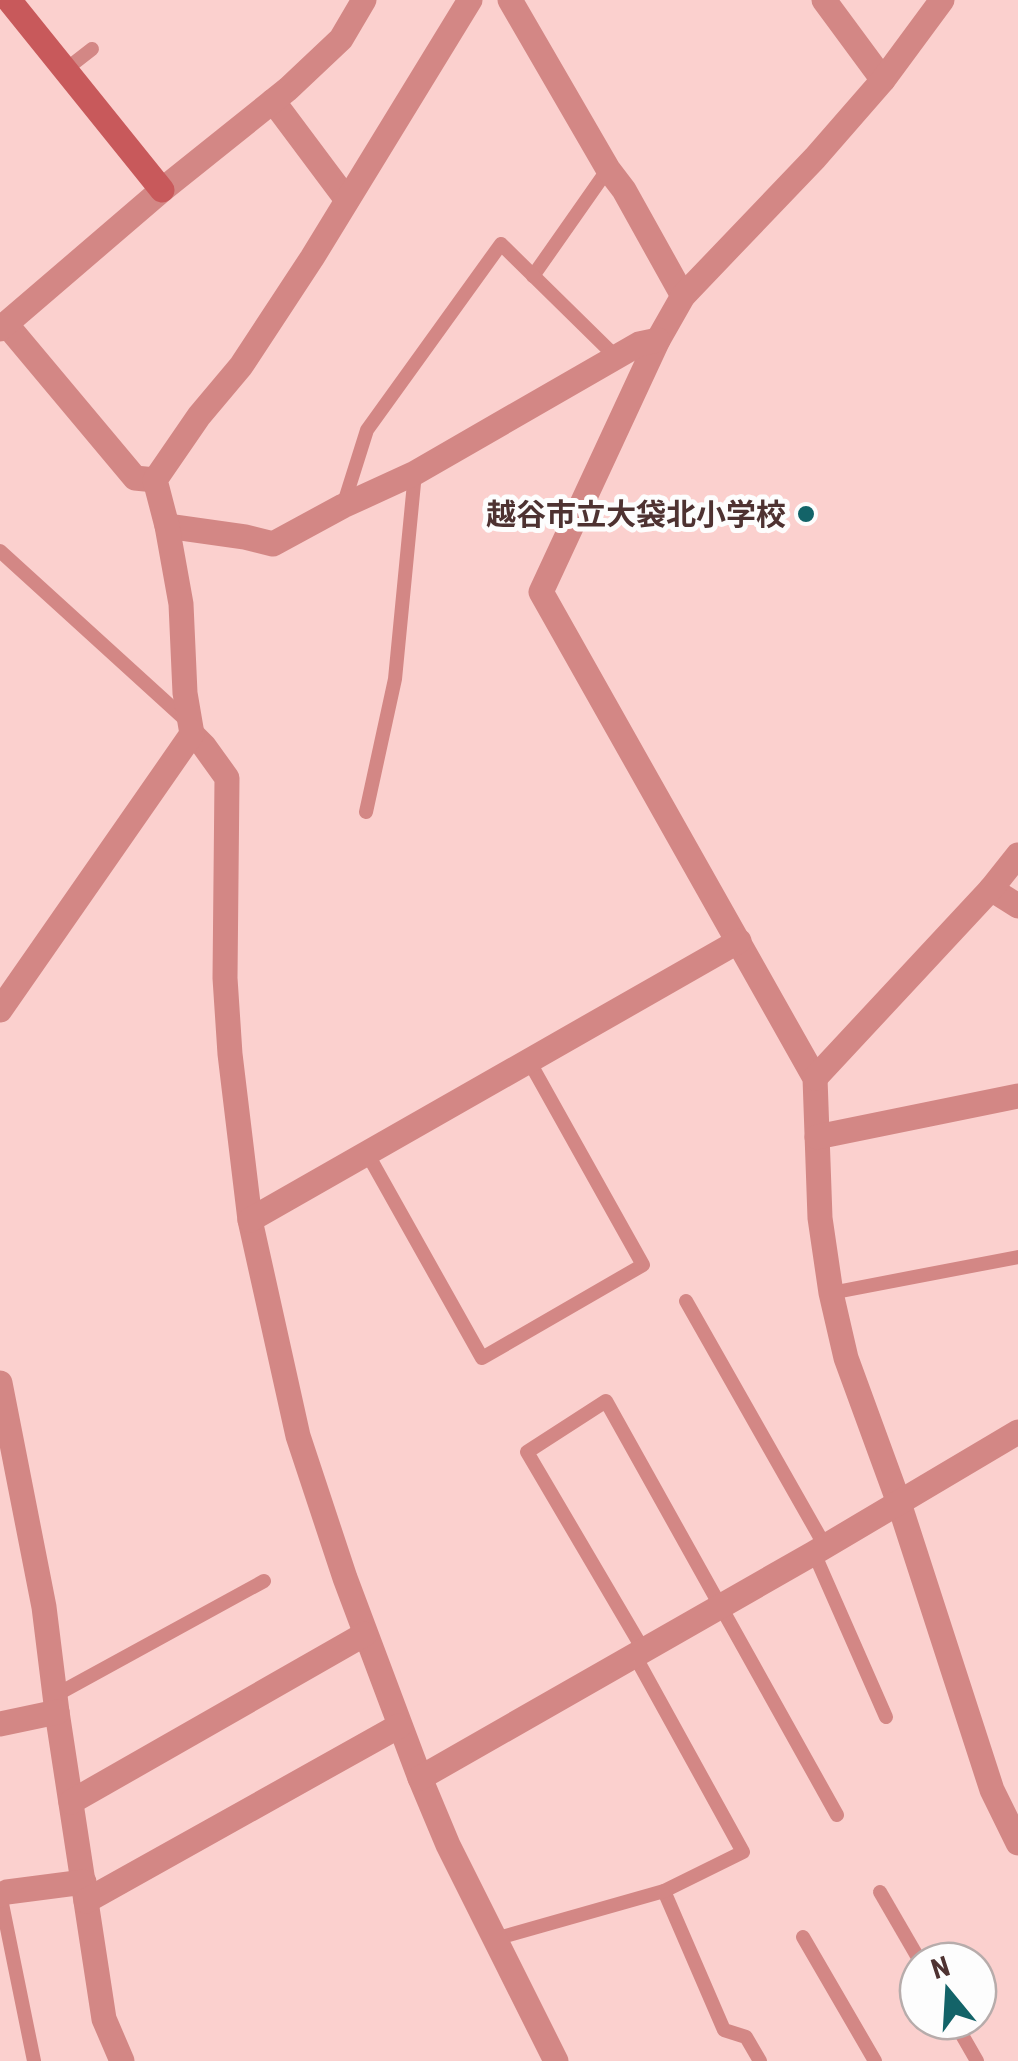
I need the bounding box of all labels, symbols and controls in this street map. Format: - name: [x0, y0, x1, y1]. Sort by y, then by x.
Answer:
- place label: 越谷市立大袋北小学校: [486, 497, 786, 532]
- marker: 越谷市立大袋北小学校: [795, 503, 817, 525]
- north arrow: [898, 1941, 998, 2041]
- text: N: [927, 1949, 954, 1986]

